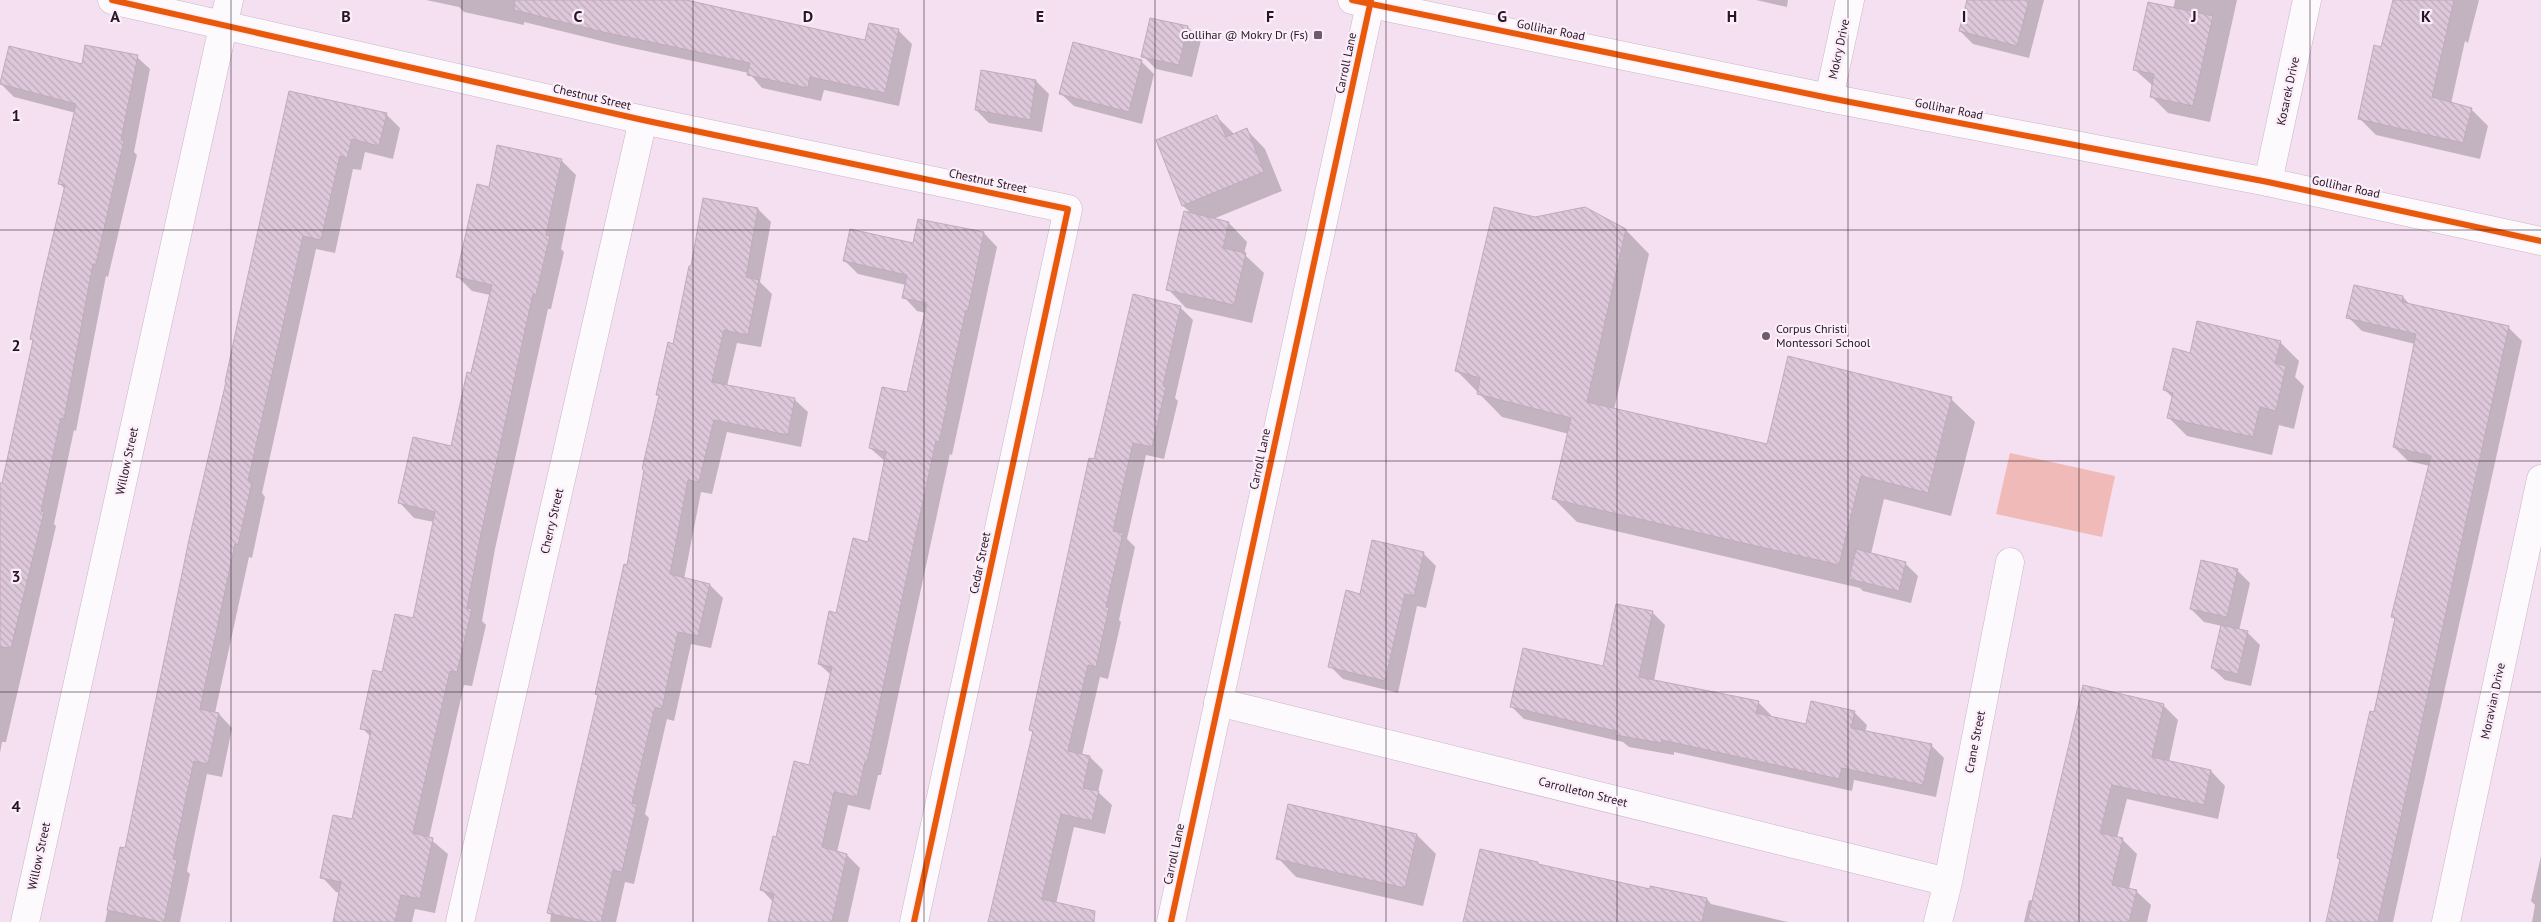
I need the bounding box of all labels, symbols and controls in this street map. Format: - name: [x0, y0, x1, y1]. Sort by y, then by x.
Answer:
- text: A: [110, 6, 120, 26]
- text: B: [341, 6, 351, 26]
- text: C: [574, 6, 583, 26]
- text: D: [803, 6, 813, 26]
- text: E: [1036, 6, 1044, 26]
- text: F: [1266, 6, 1274, 26]
- text: G: [1497, 6, 1507, 26]
- text: H: [1727, 6, 1737, 26]
- text: I: [1962, 6, 1966, 26]
- text: J: [2190, 6, 2197, 26]
- text: K: [2421, 6, 2431, 26]
- street label: Gollihar Road: [1516, 16, 1586, 43]
- street label: Mokry Drive: [1825, 17, 1852, 80]
- place label: Gollihar @ Mokry Dr (Fs): [1181, 27, 1308, 42]
- marker: Gollihar @ Mokry Dr (Fs): [1312, 29, 1324, 41]
- street label: Carroll Lane: [1332, 31, 1359, 95]
- street label: Kosarek Drive: [2273, 55, 2302, 127]
- street label: Chestnut Street: [552, 80, 633, 113]
- street label: Gollihar Road: [1914, 95, 1984, 122]
- text: 1: [11, 105, 21, 125]
- street label: Chestnut Street: [948, 165, 1029, 196]
- street label: Gollihar Road: [2311, 172, 2382, 201]
- place label: Corpus Christi Montessori School: [1776, 321, 1871, 350]
- marker: Corpus Christi Montessori School: [1760, 330, 1772, 342]
- text: 2: [11, 335, 21, 355]
- street label: Willow Street: [112, 426, 141, 496]
- street label: Carroll Lane: [1246, 427, 1273, 491]
- street label: Cherry Street: [537, 487, 566, 555]
- street label: Cedar Street: [966, 531, 993, 595]
- text: 3: [11, 566, 21, 586]
- street label: Moravian Drive: [2477, 661, 2508, 740]
- street label: Crane Street: [1961, 709, 1988, 774]
- street label: Carrolleton Street: [1537, 773, 1629, 810]
- text: 4: [11, 796, 21, 816]
- street label: Willow Street: [24, 821, 53, 891]
- street label: Carroll Lane: [1160, 822, 1187, 886]

